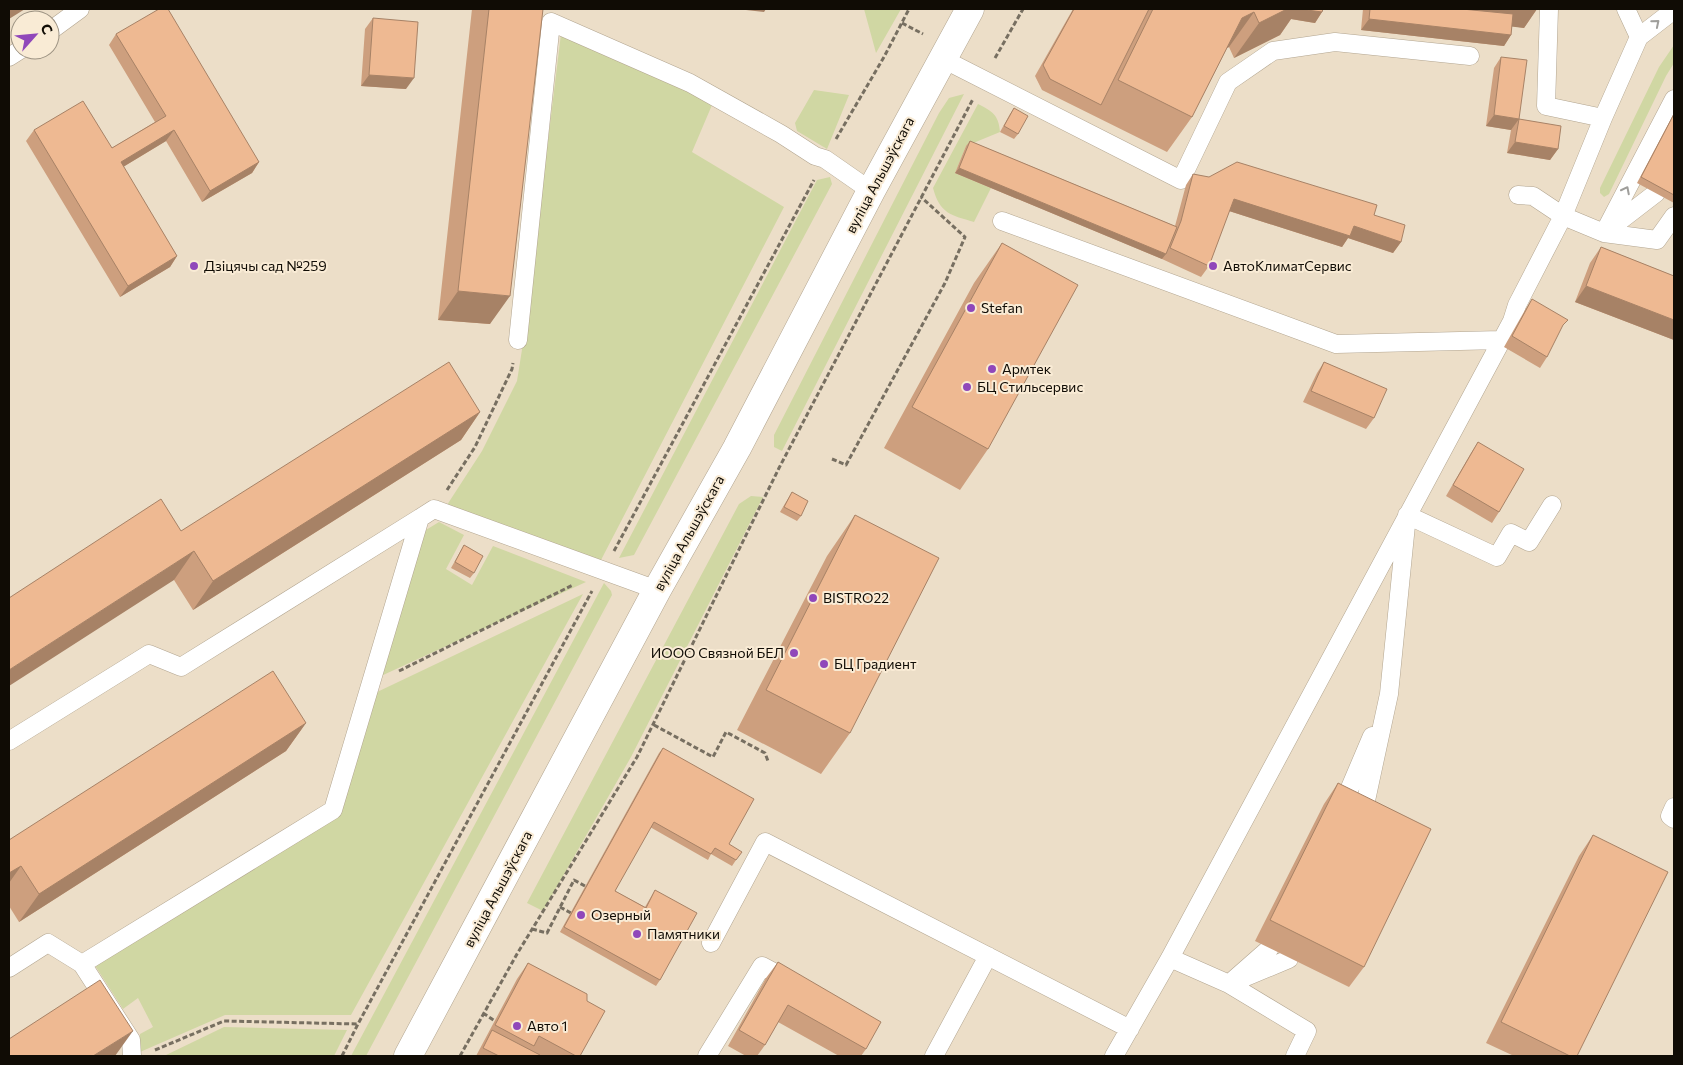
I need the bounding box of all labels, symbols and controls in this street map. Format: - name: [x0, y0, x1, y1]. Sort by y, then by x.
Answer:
- north arrow: [10, 10, 60, 60]
- one-way arrow: [1651, 20, 1660, 29]
- text: С: [37, 21, 57, 37]
- street label: вуліца Альшэўскага: [842, 114, 917, 236]
- one-way arrow: [1620, 186, 1630, 195]
- place label: Дзіцячы сад №259: [204, 257, 327, 274]
- place label: АвтоКлиматСервис: [1223, 257, 1352, 274]
- marker: Дзіцячы сад №259: [188, 260, 200, 272]
- marker: АвтоКлиматСервис: [1207, 260, 1219, 272]
- place label: Stefan: [981, 299, 1023, 316]
- marker: Stefan: [965, 302, 977, 314]
- place label: Армтек: [1002, 360, 1052, 377]
- marker: Армтек: [986, 363, 998, 375]
- place label: БЦ Стильсервис: [977, 378, 1083, 395]
- marker: БЦ Стильсервис: [961, 381, 973, 393]
- street label: вуліца Альшэўскага: [650, 472, 727, 593]
- place label: BISTRO22: [823, 589, 889, 606]
- marker: BISTRO22: [807, 592, 819, 604]
- place label: ИООО Связной БЕЛ: [651, 644, 784, 661]
- marker: ИООО Связной БЕЛ: [788, 647, 800, 659]
- place label: БЦ Градиент: [834, 655, 917, 672]
- marker: БЦ Градиент: [818, 658, 830, 670]
- street label: вуліца Альшэўскага: [460, 828, 535, 950]
- place label: Озерный: [591, 906, 651, 923]
- marker: Озерный: [575, 909, 587, 921]
- place label: Памятники: [647, 925, 720, 942]
- marker: Памятники: [631, 928, 643, 940]
- place label: Авто 1: [527, 1017, 568, 1034]
- marker: Авто 1: [511, 1020, 523, 1032]

